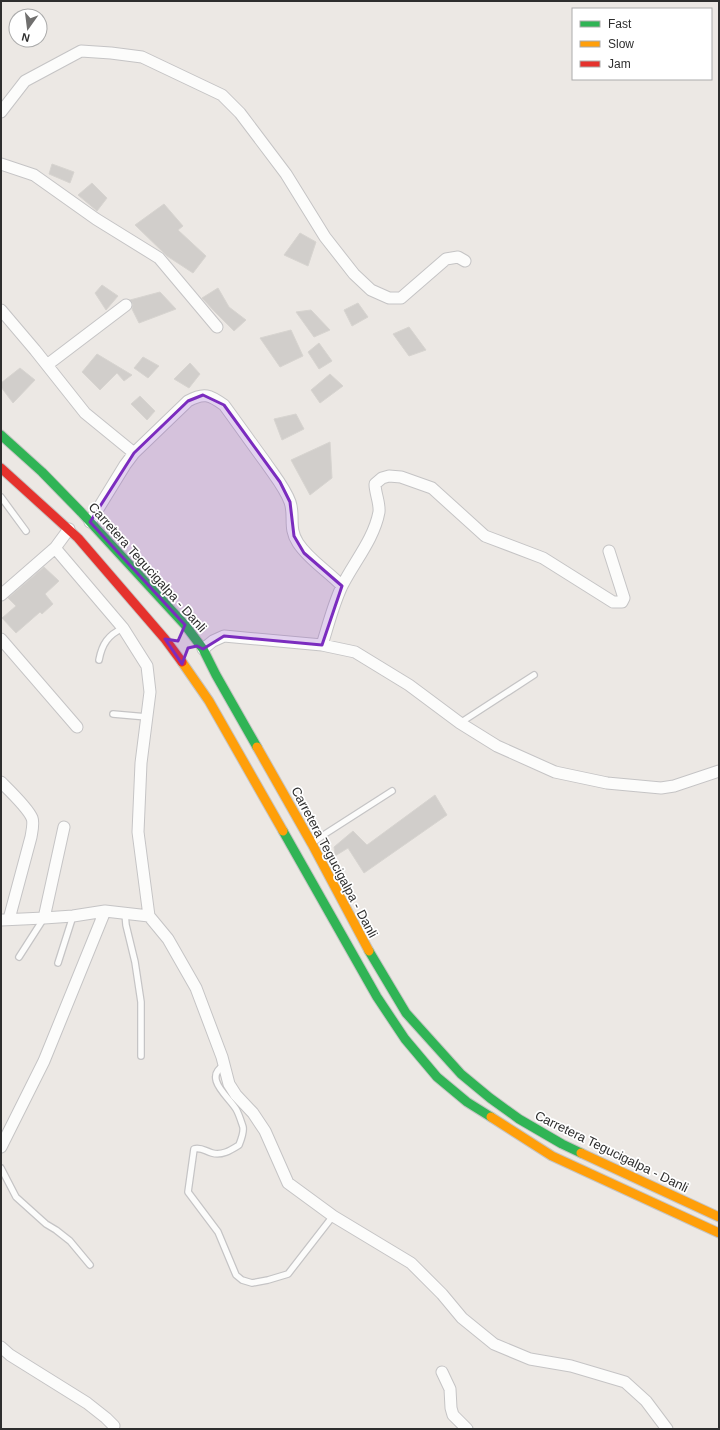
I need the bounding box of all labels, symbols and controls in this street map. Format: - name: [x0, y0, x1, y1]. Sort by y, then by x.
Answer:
- north arrow: [8, 8, 48, 48]
- legend: [572, 8, 712, 80]
- text: Fast: [608, 17, 632, 31]
- text: N: [20, 31, 31, 44]
- text: Slow: [608, 37, 634, 51]
- text: Jam: [608, 57, 631, 71]
- street label: Carretera Tegucigalpa - Danli: [86, 500, 210, 635]
- street label: Carretera Tegucigalpa - Danli: [288, 784, 381, 940]
- street label: Carretera Tegucigalpa - Danli: [533, 1108, 691, 1195]

